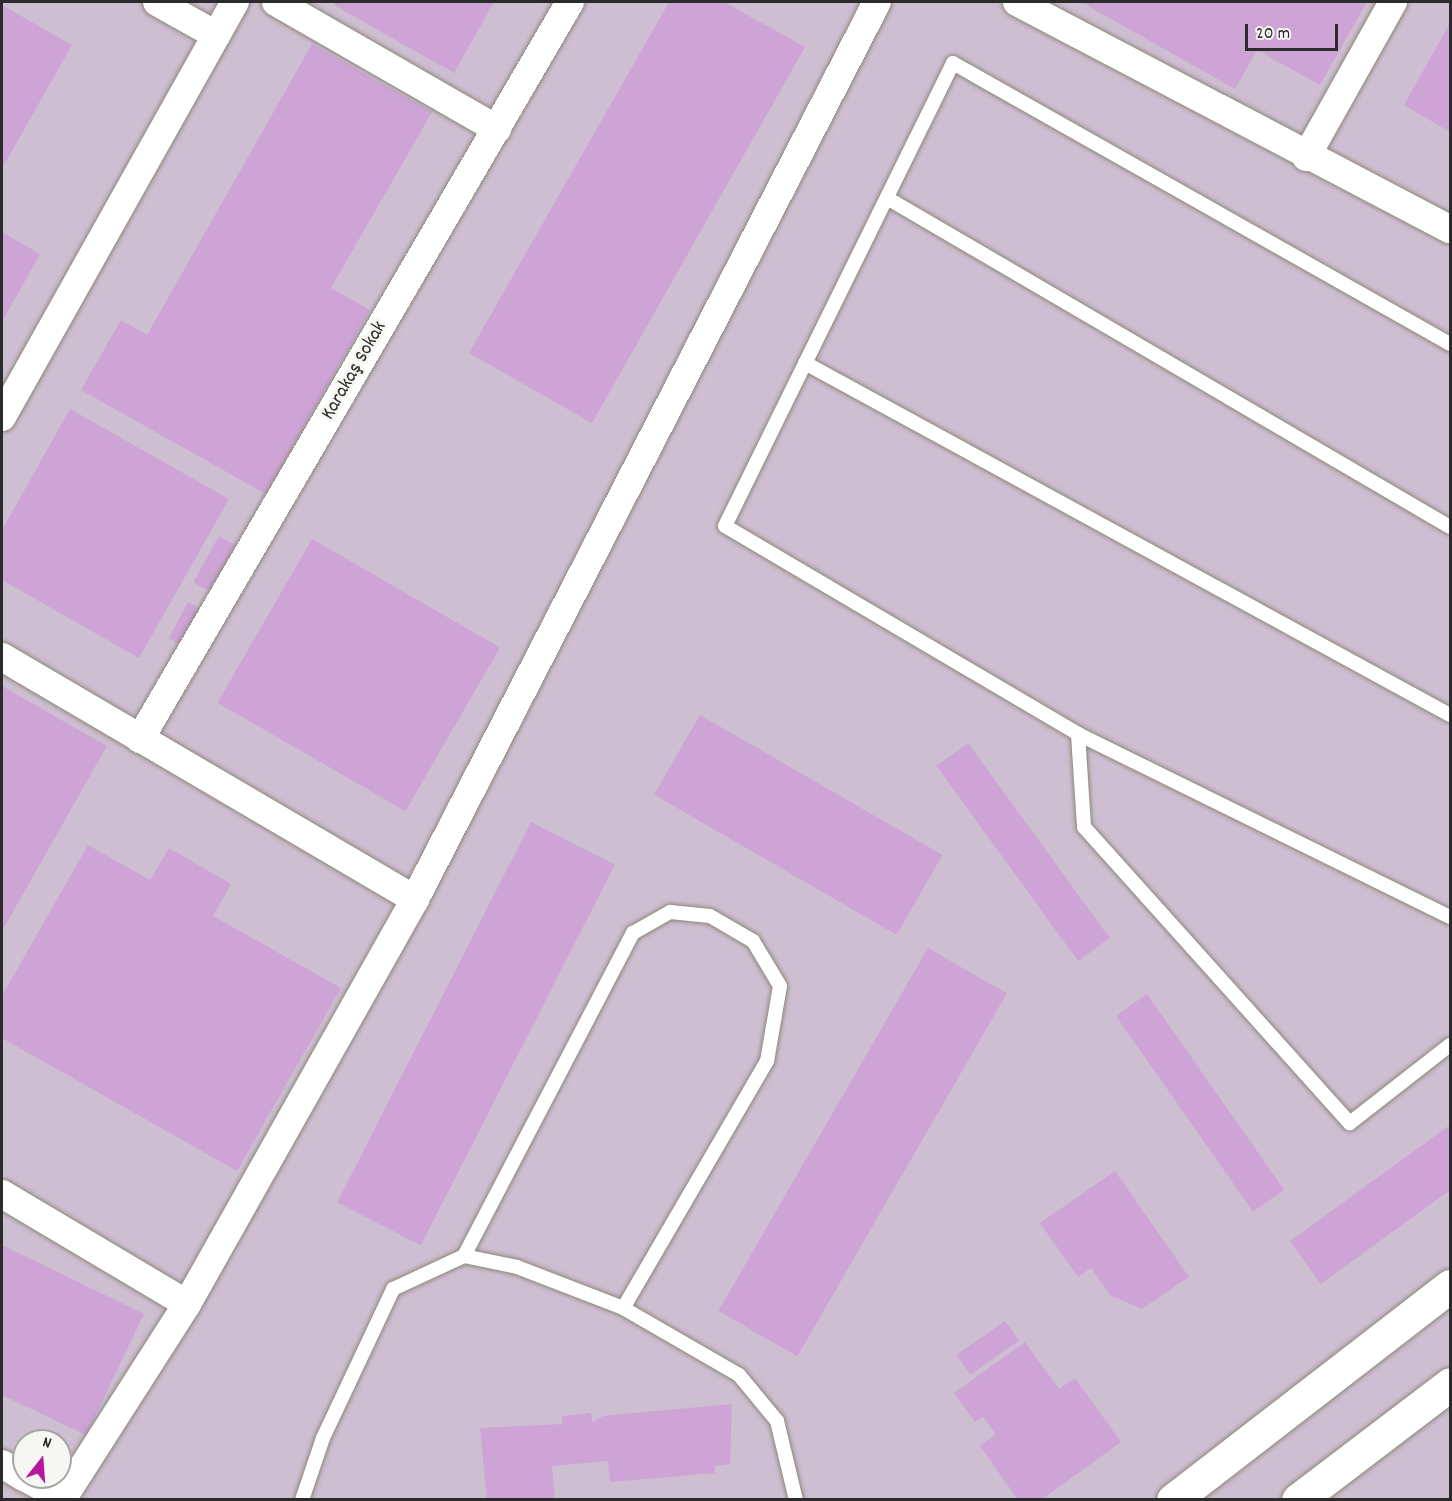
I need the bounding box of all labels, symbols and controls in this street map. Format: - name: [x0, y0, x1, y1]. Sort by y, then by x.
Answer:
- scale bar: [1248, 12, 1341, 50]
- text: 20 m: [1256, 22, 1290, 47]
- street label: Karakaş Sokak: [317, 317, 393, 425]
- north arrow: [12, 1429, 72, 1489]
- text: N: [40, 1431, 54, 1455]

